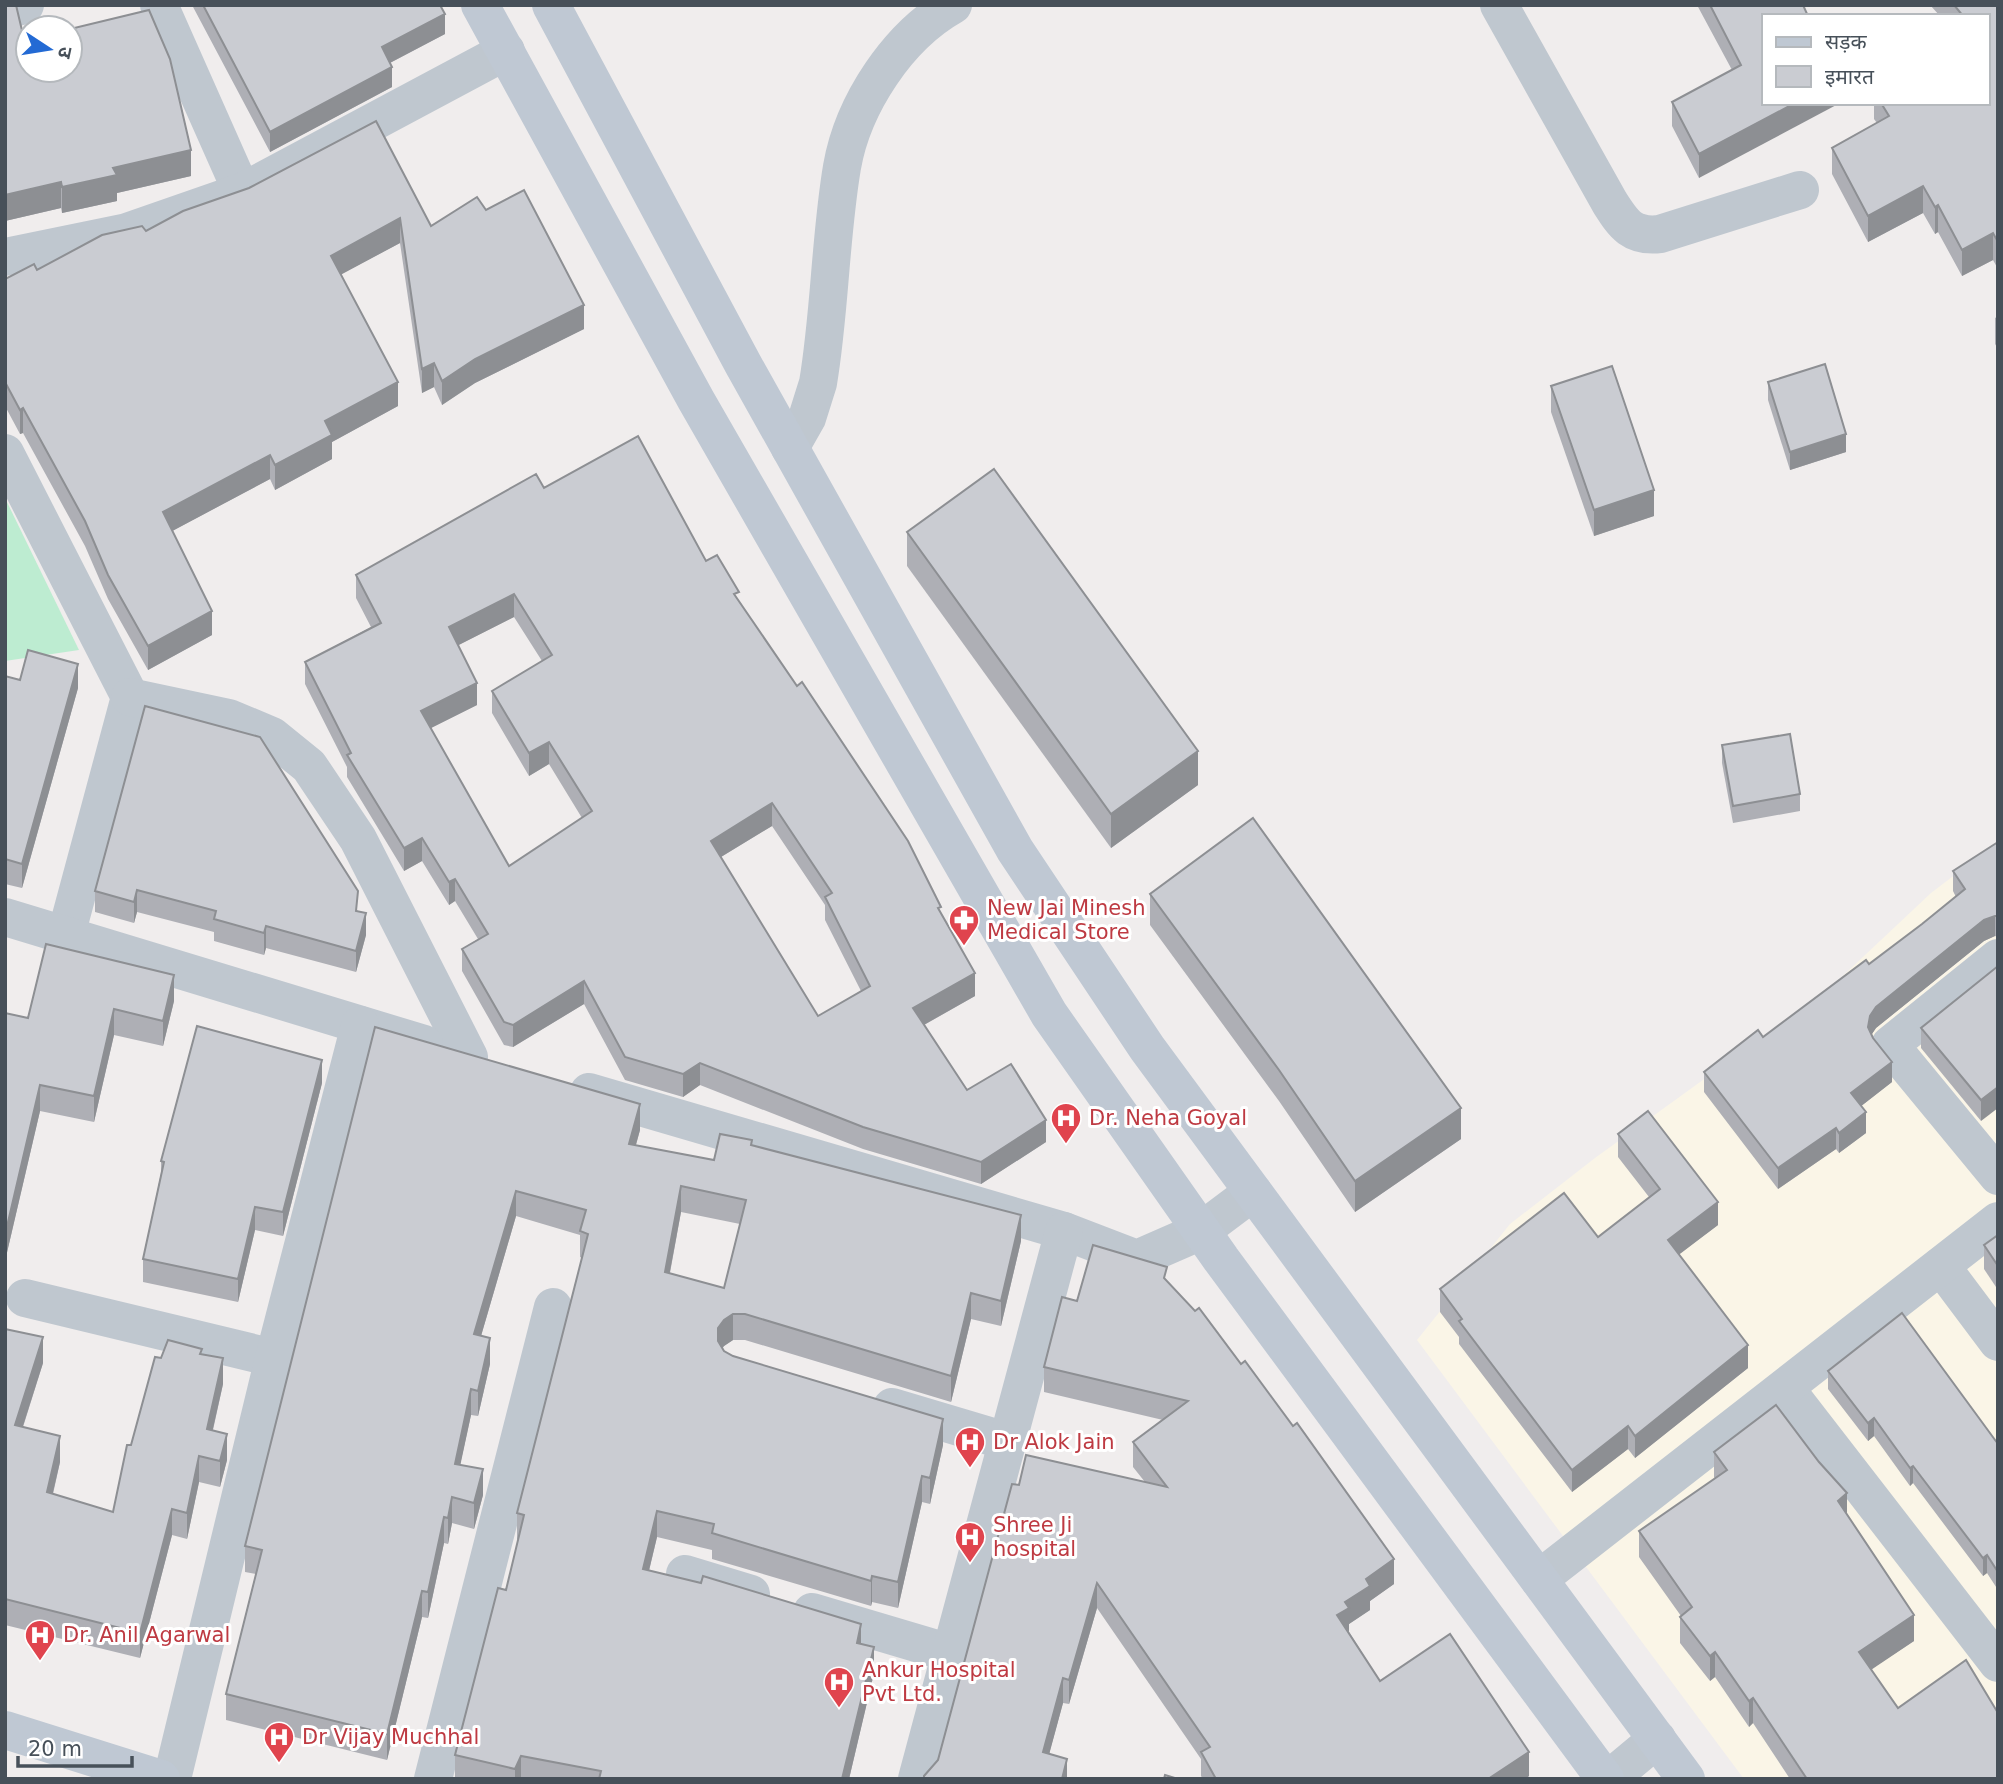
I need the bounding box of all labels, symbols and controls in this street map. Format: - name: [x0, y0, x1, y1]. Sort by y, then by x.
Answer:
- north arrow: [14, 14, 84, 84]
- legend: [1762, 14, 1989, 105]
- text: सड़क: [1825, 30, 1867, 54]
- text: उ: [54, 45, 78, 61]
- text: इमारत: [1825, 65, 1875, 89]
- place label: New Jai Minesh Medical Store: [987, 896, 1145, 944]
- pharmacy icon: New Jai Minesh Medical Store: [947, 903, 981, 947]
- hospital icon: Dr. Neha Goyal: [1049, 1101, 1083, 1145]
- place label: Dr. Neha Goyal: [1089, 1106, 1247, 1130]
- hospital icon: Dr Alok Jain: [953, 1425, 987, 1469]
- place label: Dr Alok Jain: [993, 1430, 1115, 1454]
- place label: Shree Ji hospital: [993, 1513, 1076, 1561]
- hospital icon: Shree Ji hospital: [953, 1520, 987, 1564]
- hospital icon: Dr. Anil Agarwal: [23, 1618, 57, 1662]
- place label: Dr. Anil Agarwal: [63, 1623, 230, 1647]
- place label: Ankur Hospital Pvt Ltd.: [862, 1658, 1016, 1706]
- hospital icon: Ankur Hospital Pvt Ltd.: [822, 1665, 856, 1709]
- hospital icon: Dr Vijay Muchhal: [262, 1720, 296, 1764]
- scale bar: [18, 1724, 131, 1768]
- place label: Dr Vijay Muchhal: [302, 1725, 479, 1749]
- text: 20 m: [28, 1737, 82, 1761]

